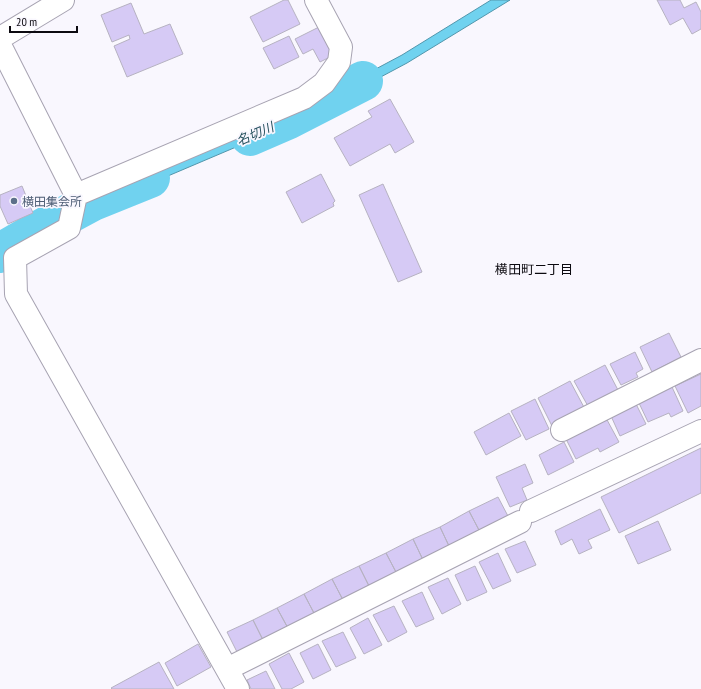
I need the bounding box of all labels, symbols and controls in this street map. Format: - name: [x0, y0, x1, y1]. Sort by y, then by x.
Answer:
- scale bar: [10, 8, 77, 34]
- text: 20 m: [16, 14, 37, 29]
- water label: 名切川: [234, 118, 278, 149]
- place label: 横田集会所: [22, 194, 82, 209]
- marker: 横田集会所: [9, 196, 19, 206]
- district label: 横田町二丁目: [495, 261, 573, 278]

